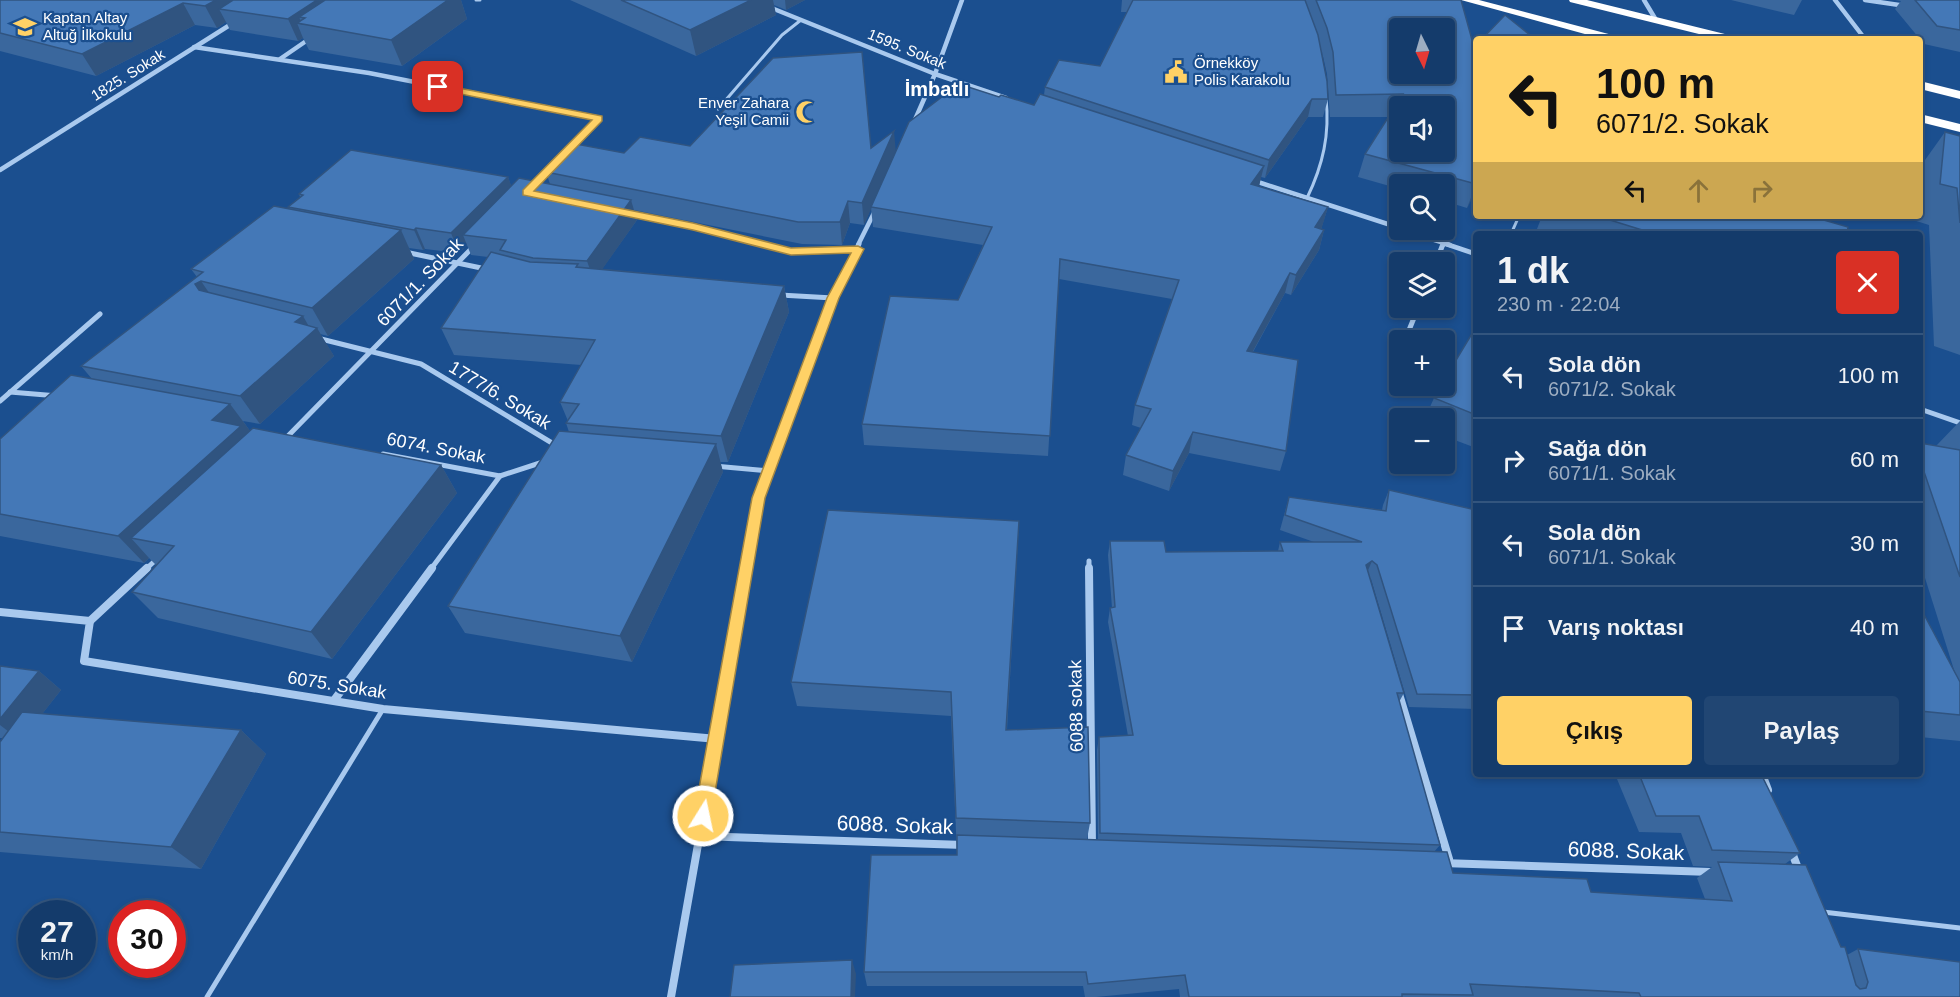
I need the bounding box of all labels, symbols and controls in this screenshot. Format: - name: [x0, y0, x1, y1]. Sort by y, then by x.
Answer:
- place label: Kaptan Altay Altuğ İlkokulu: [43, 9, 132, 43]
- school or university icon: Kaptan Altay Altuğ İlkokulu: [12, 14, 38, 40]
- north arrow: [1389, 18, 1455, 84]
- map controls: [1389, 18, 1455, 474]
- street label: 1595. Sokak: [865, 25, 949, 72]
- street label: 1825. Sokak: [88, 45, 168, 104]
- place label: Örnekköy Polis Karakolu: [1194, 54, 1290, 88]
- public building icon: Örnekköy Polis Karakolu: [1163, 59, 1189, 85]
- icon: left: [1497, 60, 1575, 138]
- text: 100 m: [1596, 60, 1715, 107]
- pin: [412, 61, 463, 112]
- icon: arrive: [421, 70, 454, 103]
- district label: İmbatlı: [905, 78, 969, 100]
- place label: Enver Zahara Yeşil Camii: [698, 94, 790, 128]
- button: sound: [1389, 96, 1455, 162]
- mosque icon: Enver Zahara Yeşil Camii: [794, 99, 820, 125]
- text: 6071/2. Sokak: [1596, 109, 1769, 139]
- button: search: [1389, 174, 1455, 240]
- icon: left: [1619, 174, 1652, 207]
- icon: ahead: [1682, 174, 1715, 207]
- icon: right: [1745, 174, 1778, 207]
- street label: 6071/1. Sokak: [373, 233, 468, 330]
- text: 1 dk: [1497, 250, 1569, 291]
- button: close: [1836, 251, 1899, 314]
- button: layers: [1389, 252, 1455, 318]
- text: 230 m · 22:04: [1497, 293, 1620, 315]
- button: +: [1389, 330, 1455, 396]
- text: Sola dön: [1548, 352, 1641, 377]
- street label: 1777/6. Sokak: [446, 357, 555, 434]
- icon: left: [1497, 360, 1530, 393]
- text: 100 m: [1838, 363, 1899, 388]
- text: 6071/2. Sokak: [1548, 378, 1676, 400]
- button: −: [1389, 408, 1455, 474]
- street label: 6074. Sokak: [385, 429, 488, 468]
- text: Sağa dön: [1548, 436, 1647, 461]
- icon: right: [1497, 444, 1530, 477]
- text: 60 m: [1850, 447, 1899, 472]
- text: 6071/1. Sokak: [1548, 462, 1676, 484]
- text: Sola dön: [1548, 520, 1641, 545]
- icon: left: [1497, 528, 1530, 561]
- text: 30 m: [1850, 531, 1899, 556]
- text: 6071/1. Sokak: [1548, 546, 1676, 568]
- icon: arrive: [1497, 612, 1530, 645]
- text: Varış noktası: [1548, 615, 1684, 640]
- text: 40 m: [1850, 615, 1899, 640]
- street label: 6088 sokak: [1065, 659, 1087, 752]
- street label: 6075. Sokak: [286, 667, 389, 703]
- button: Çıkış: [1497, 696, 1692, 765]
- button: Paylaş: [1704, 696, 1899, 765]
- position arrow: [671, 784, 735, 848]
- street label: 6088. Sokak: [836, 811, 954, 838]
- street label: 6088. Sokak: [1567, 837, 1685, 864]
- speed limit sign: 30: [108, 900, 186, 978]
- text: 27: [40, 915, 74, 948]
- text: km/h: [41, 946, 73, 963]

